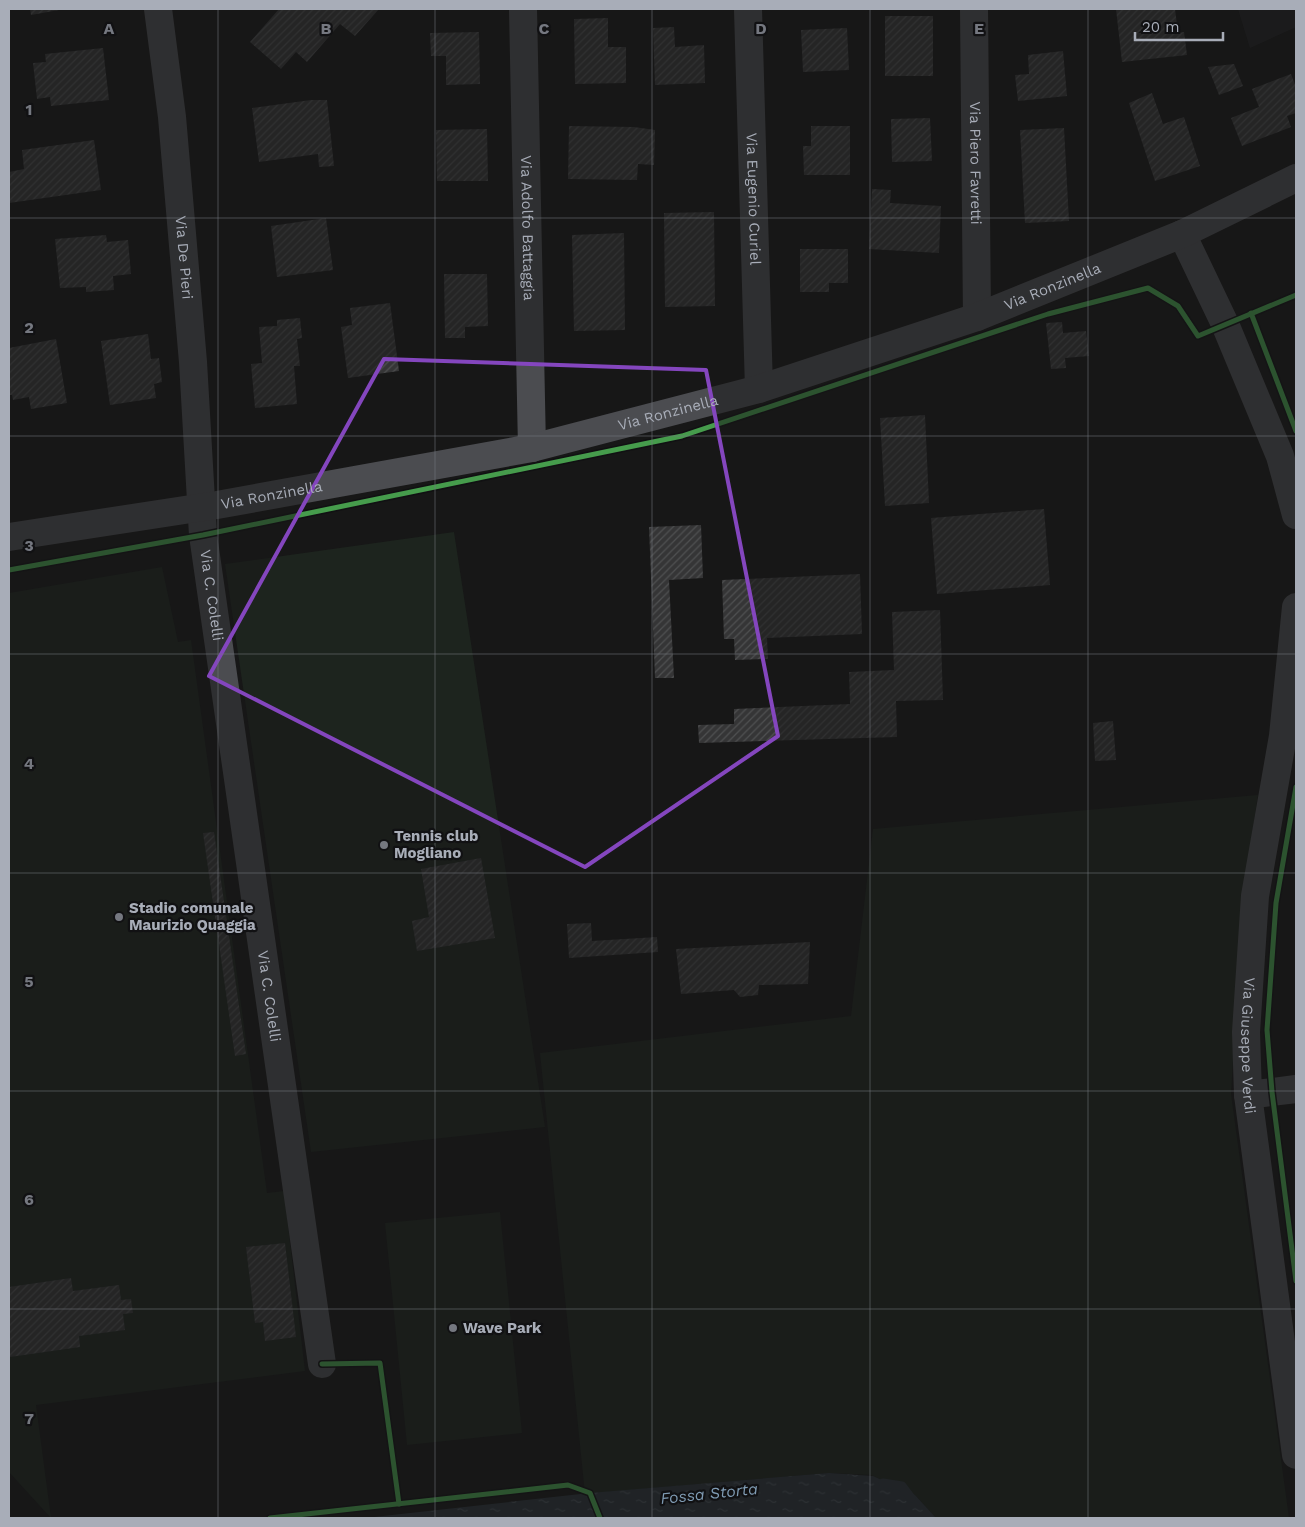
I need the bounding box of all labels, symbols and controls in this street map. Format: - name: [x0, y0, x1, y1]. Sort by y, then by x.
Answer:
- scale bar: [1135, 10, 1222, 42]
- text: 20 m: [1142, 18, 1180, 36]
- text: A: [104, 19, 115, 38]
- text: B: [321, 19, 332, 38]
- text: C: [539, 19, 550, 38]
- text: D: [755, 19, 767, 38]
- text: E: [974, 19, 984, 38]
- text: 1: [26, 100, 32, 119]
- street label: Via Piero Favretti: [966, 101, 985, 225]
- street label: Via Eugenio Curiel: [743, 132, 764, 266]
- street label: Via Adolfo Battaggia: [517, 155, 538, 301]
- street label: Via De Pieri: [172, 215, 197, 300]
- street label: Via Ronzinella: [1001, 259, 1104, 314]
- text: 2: [24, 318, 34, 337]
- street label: Via Ronzinella: [616, 391, 720, 434]
- street label: Via Ronzinella: [220, 477, 324, 513]
- text: 3: [24, 536, 34, 555]
- street label: Via C. Colelli: [196, 548, 227, 642]
- text: 4: [24, 754, 34, 773]
- place label: Tennis club Mogliano: [394, 827, 478, 862]
- marker: Tennis club Mogliano: [378, 839, 390, 851]
- place label: Stadio comunale Maurizio Quaggia: [129, 899, 256, 934]
- marker: Stadio comunale Maurizio Quaggia: [113, 911, 125, 923]
- street label: Via C. Colelli: [254, 949, 285, 1043]
- text: 5: [24, 972, 34, 991]
- street label: Via Giuseppe Verdi: [1237, 977, 1259, 1115]
- text: 6: [24, 1190, 34, 1209]
- place label: Wave Park: [463, 1319, 542, 1337]
- marker: Wave Park: [447, 1322, 459, 1334]
- text: 7: [24, 1409, 34, 1428]
- water label: Fossa Storta: [659, 1479, 759, 1508]

